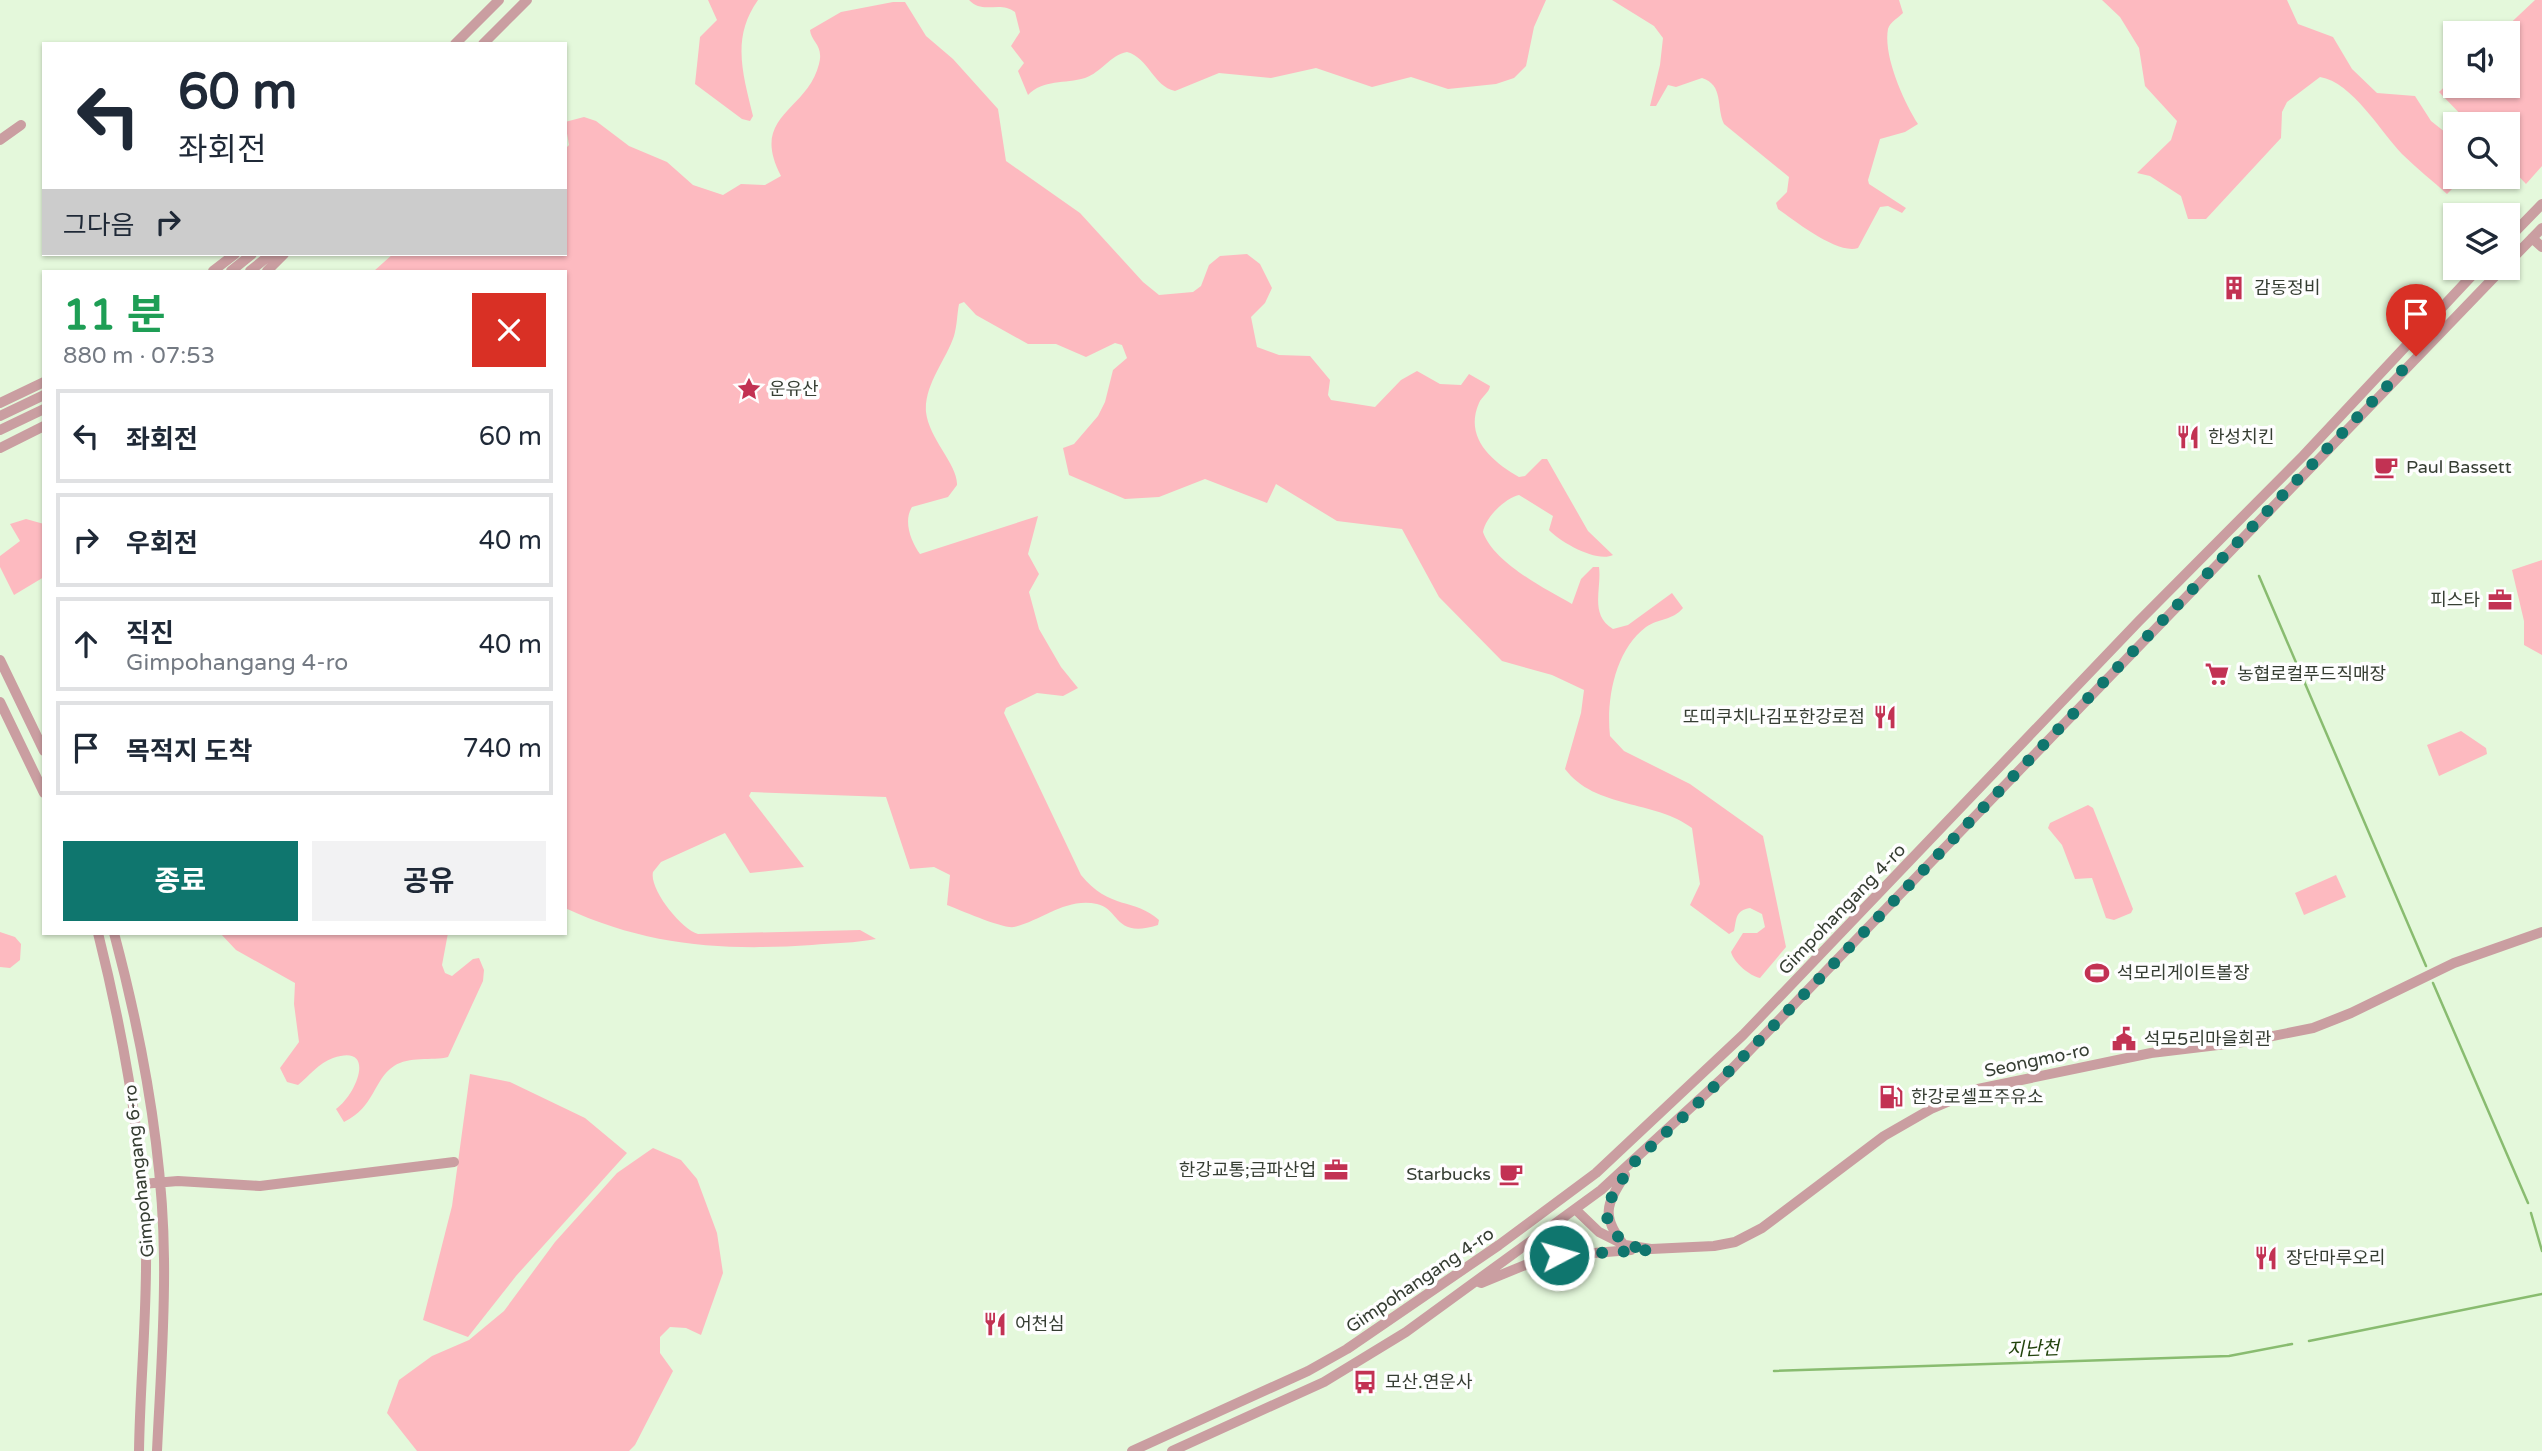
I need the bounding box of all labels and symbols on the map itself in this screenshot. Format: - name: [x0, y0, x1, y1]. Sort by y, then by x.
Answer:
- building icon: 감동정비: [2220, 274, 2248, 302]
- place label: 감동정비: [2254, 277, 2320, 299]
- pin: [2386, 284, 2446, 356]
- place icon: 운유산: [735, 375, 763, 403]
- place label: 운유산: [769, 378, 819, 400]
- restaurant icon: 한성치킨: [2174, 423, 2202, 451]
- place label: 한성치킨: [2208, 426, 2274, 448]
- cafe icon: Paul Bassett: [2372, 453, 2400, 481]
- place label: Paul Bassett: [2406, 456, 2512, 478]
- office icon: 피스타: [2486, 586, 2514, 614]
- place label: 피스타: [2430, 589, 2480, 611]
- supermarket icon: 농협로컬푸드직매장: [2203, 660, 2231, 688]
- place label: 농협로컬푸드직매장: [2237, 663, 2386, 685]
- restaurant icon: 또띠쿠치나김포한강로점: [1871, 703, 1899, 731]
- place label: 또띠쿠치나김포한강로점: [1683, 706, 1865, 728]
- street label: Gimpohangang 4-ro: [1774, 839, 1910, 979]
- sports icon: 석모리게이트볼장: [2083, 959, 2111, 987]
- place label: 석모리게이트볼장: [2117, 962, 2249, 984]
- public building icon: 석모5리마을회관: [2110, 1025, 2138, 1053]
- place label: 석모5리마을회관: [2144, 1028, 2272, 1050]
- street label: Seongmo-ro: [1982, 1038, 2092, 1082]
- street label: Gimpohangang 6-ro: [119, 1083, 159, 1259]
- fuel station icon: 한강로셀프주유소: [1877, 1083, 1905, 1111]
- place label: 한강로셀프주유소: [1911, 1086, 2043, 1108]
- office icon: 한강교통;금파산업: [1322, 1156, 1350, 1184]
- place label: 한강교통;금파산업: [1179, 1159, 1316, 1181]
- cafe icon: Starbucks: [1497, 1160, 1525, 1188]
- place label: Starbucks: [1406, 1163, 1491, 1185]
- position arrow: [1522, 1218, 1596, 1292]
- street label: Gimpohangang 4-ro: [1342, 1222, 1498, 1338]
- restaurant icon: 장단마루오리: [2252, 1244, 2280, 1272]
- place label: 장단마루오리: [2286, 1247, 2385, 1269]
- restaurant icon: 어천심: [981, 1310, 1009, 1338]
- place label: 어천심: [1015, 1313, 1065, 1335]
- water label: 지난천: [2006, 1337, 2061, 1361]
- bus stop icon: 모산.연운사: [1351, 1368, 1379, 1396]
- place label: 모산.연운사: [1385, 1371, 1473, 1393]

